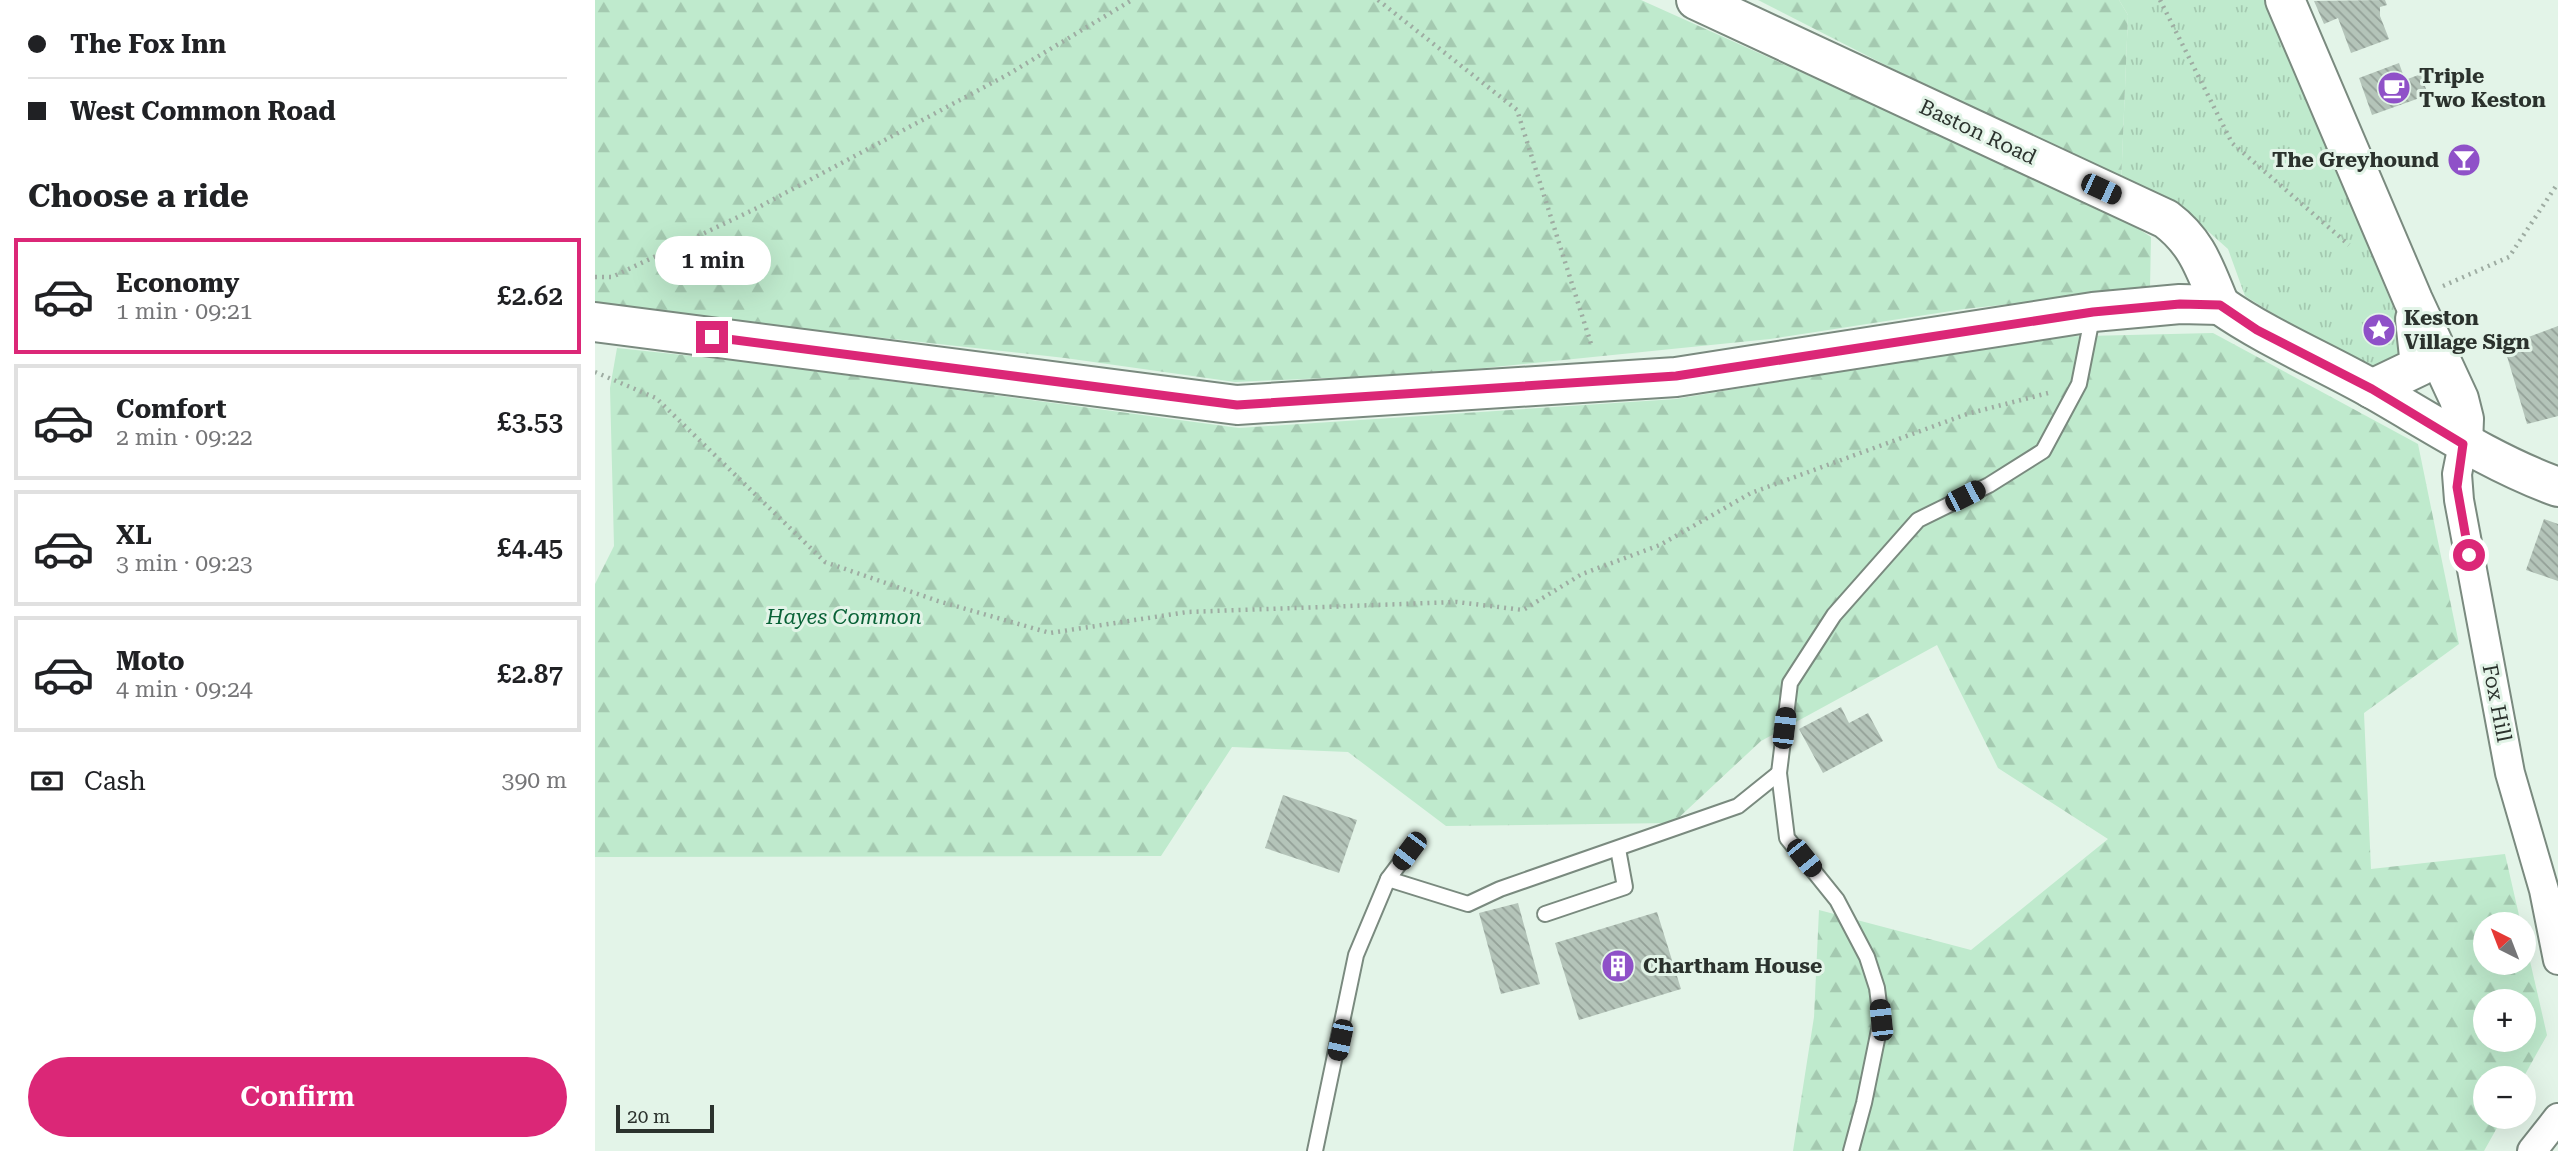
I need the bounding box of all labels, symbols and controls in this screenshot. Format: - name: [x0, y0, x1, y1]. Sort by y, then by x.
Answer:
- text: The Fox Inn: [70, 29, 226, 59]
- place label: Triple Two Keston: [2419, 64, 2546, 112]
- cafe icon: Triple Two Keston: [2375, 69, 2413, 107]
- street label: Baston Road: [1916, 94, 2041, 170]
- text: West Common Road: [70, 96, 336, 126]
- bar icon: The Greyhound: [2445, 141, 2483, 179]
- place label: The Greyhound: [2272, 148, 2439, 172]
- car: [2078, 171, 2125, 207]
- text: Choose a ride: [28, 177, 249, 215]
- callout: 1 min: [654, 236, 770, 284]
- text: 1 min: [681, 247, 745, 274]
- icon: car: [32, 265, 95, 328]
- text: Economy: [116, 268, 239, 298]
- text: £2.62: [497, 281, 563, 311]
- text: 1 min · 09:21: [116, 298, 253, 325]
- place label: Keston Village Sign: [2404, 306, 2530, 354]
- place icon: Keston Village Sign: [2360, 311, 2398, 349]
- route end: [696, 321, 728, 353]
- icon: car: [32, 391, 95, 454]
- text: Comfort: [116, 394, 226, 424]
- text: £3.53: [497, 407, 563, 437]
- text: 2 min · 09:22: [116, 424, 253, 451]
- car: [1942, 477, 1989, 515]
- icon: car: [32, 517, 95, 580]
- text: XL: [116, 520, 152, 550]
- text: £4.45: [497, 533, 563, 563]
- route start: [2453, 539, 2485, 571]
- text: 3 min · 09:23: [116, 550, 253, 577]
- park label: Hayes Common: [765, 605, 922, 629]
- icon: car: [32, 643, 95, 706]
- text: Moto: [116, 646, 185, 676]
- text: £2.87: [497, 659, 563, 689]
- street label: Fox Hill: [2478, 662, 2516, 744]
- text: 4 min · 09:24: [116, 676, 253, 703]
- car: [1772, 706, 1797, 750]
- icon: cash: [28, 762, 66, 800]
- text: Cash: [84, 766, 146, 796]
- text: 390 m: [502, 767, 567, 794]
- car: [1388, 828, 1431, 874]
- car: [1783, 835, 1826, 881]
- north arrow: [2473, 912, 2536, 975]
- map controls: [2473, 912, 2536, 1129]
- building icon: Chartham House: [1599, 947, 1637, 985]
- place label: Chartham House: [1643, 954, 1822, 978]
- button: +: [2473, 989, 2536, 1052]
- car: [1869, 998, 1894, 1042]
- car: [1326, 1017, 1355, 1063]
- button: Confirm: [28, 1057, 567, 1137]
- button: −: [2473, 1066, 2536, 1129]
- scale bar: [616, 1102, 714, 1134]
- text: 20 m: [627, 1105, 670, 1128]

